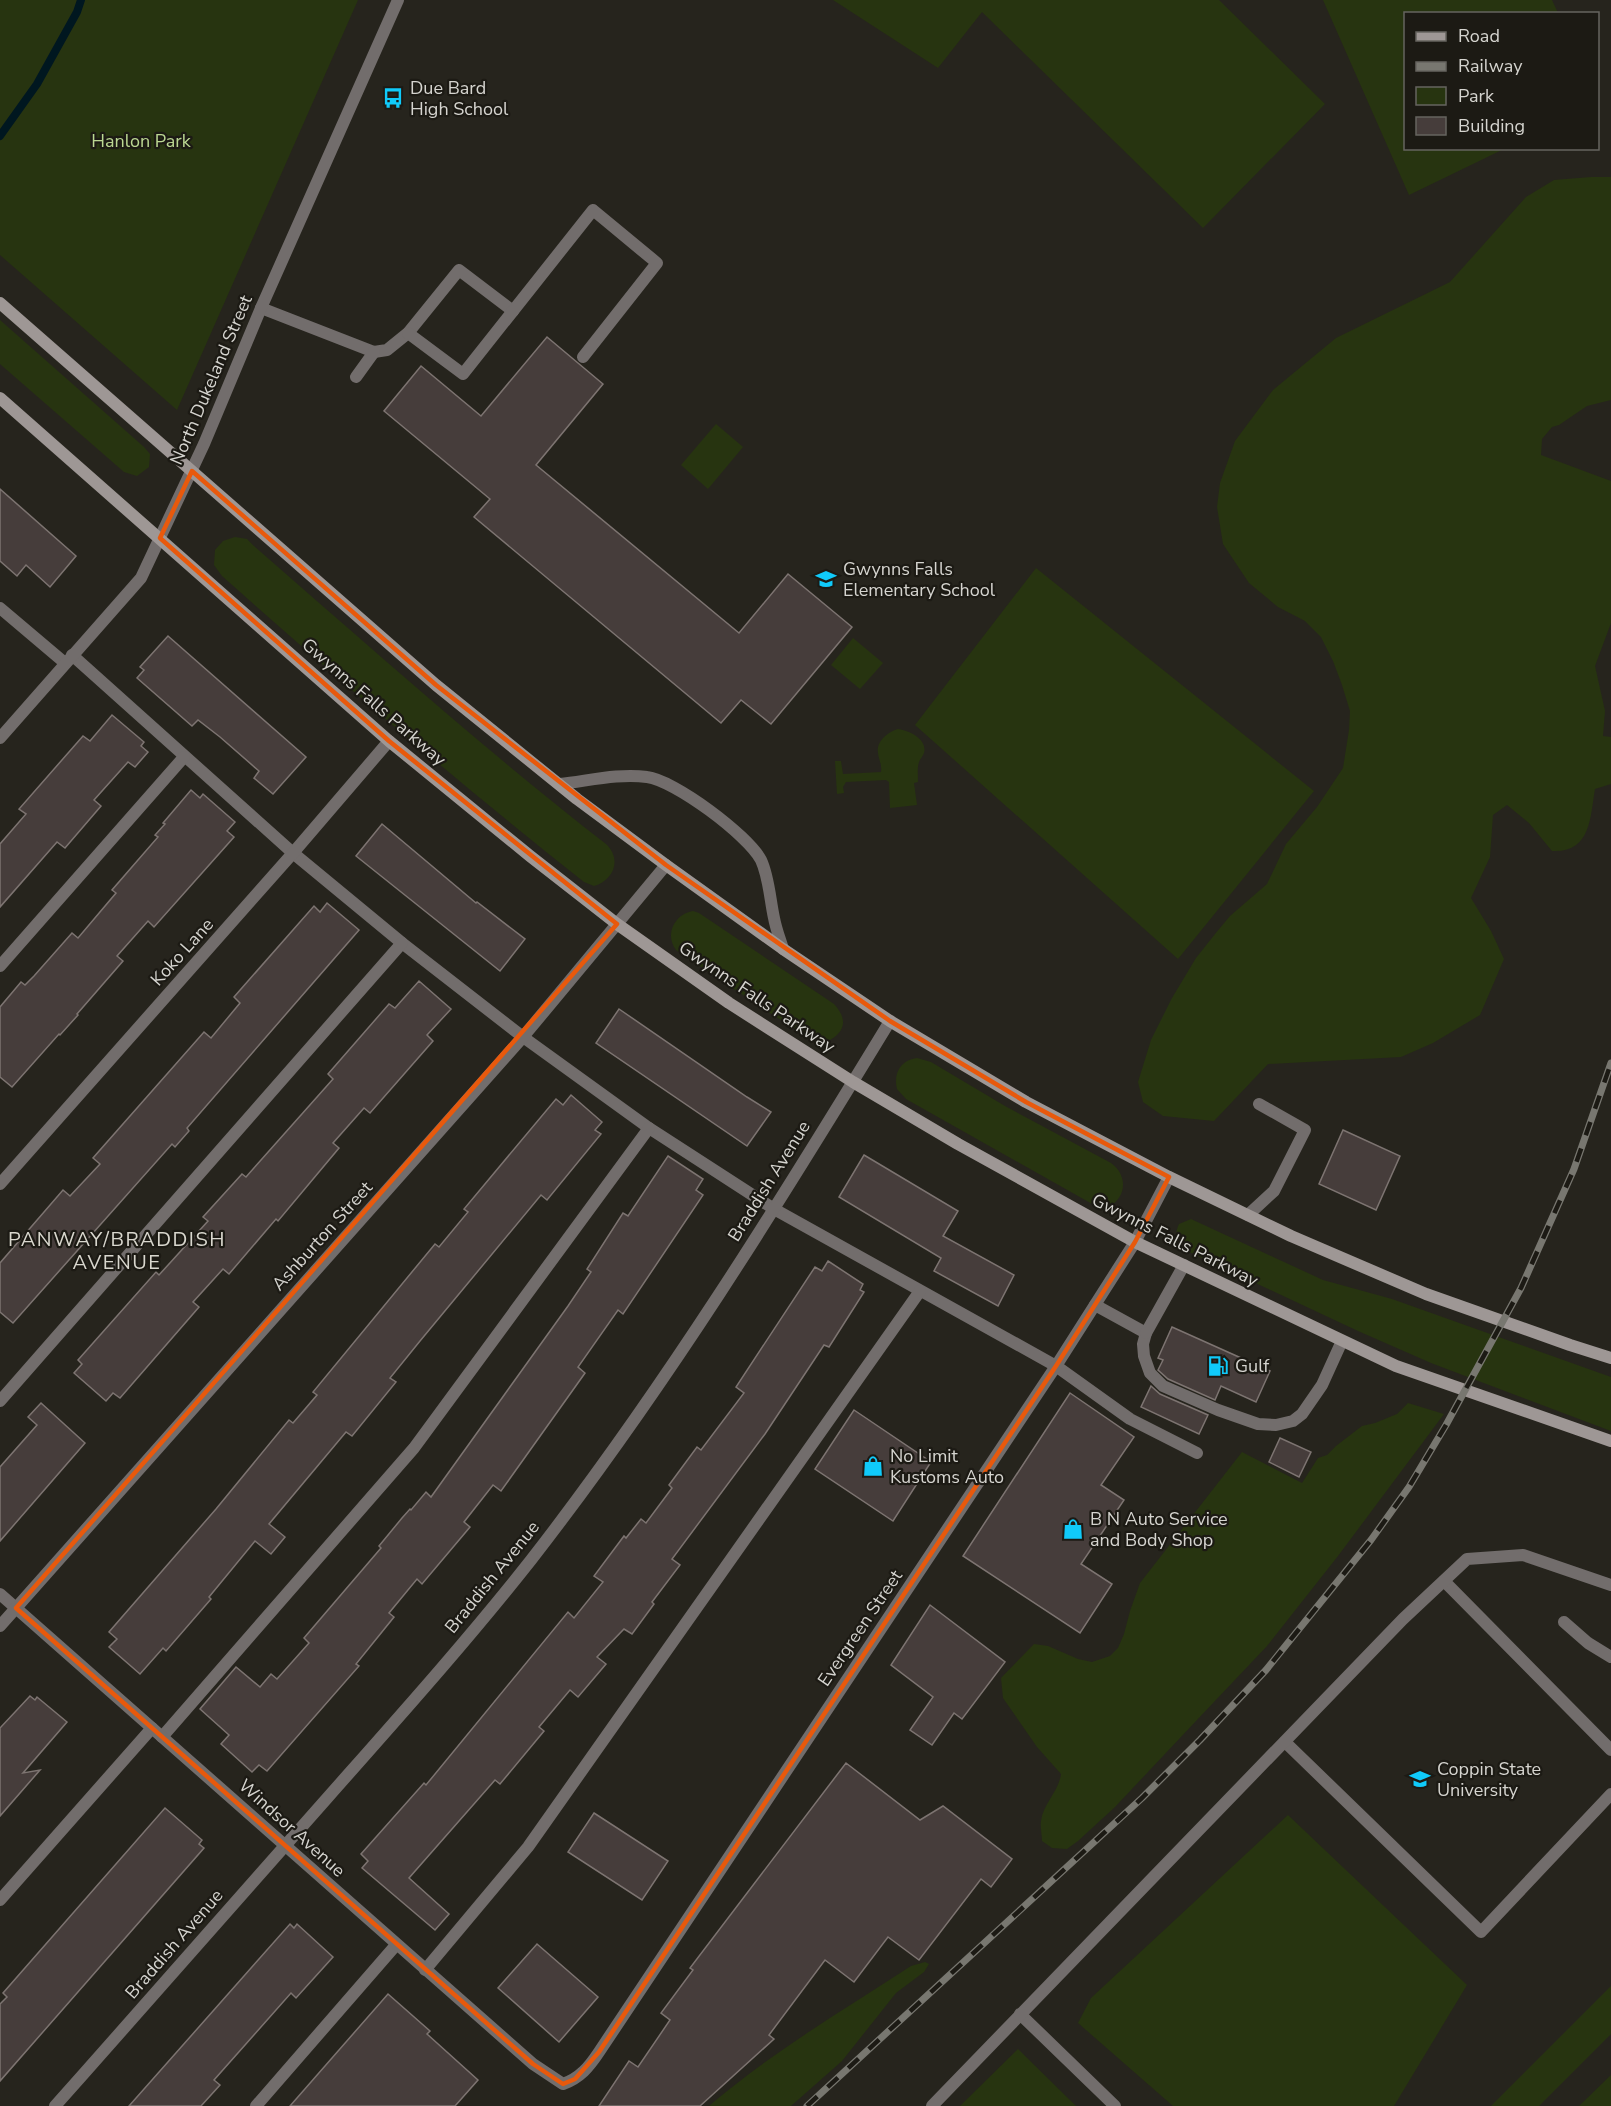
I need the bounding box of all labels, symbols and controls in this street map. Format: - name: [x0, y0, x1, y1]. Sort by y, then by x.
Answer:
- legend: [1404, 12, 1599, 150]
- text: Road: [1458, 24, 1500, 48]
- text: Railway: [1458, 54, 1523, 78]
- place label: Due Bard High School: [410, 76, 509, 121]
- text: Park: [1458, 84, 1495, 108]
- bus stop icon: Due Bard High School: [381, 86, 405, 110]
- text: Building: [1458, 114, 1525, 138]
- park label: Hanlon Park: [91, 129, 192, 153]
- street label: North Dukeland Street: [164, 291, 258, 469]
- place label: Gwynns Falls Elementary School: [843, 557, 996, 602]
- school or university icon: Gwynns Falls Elementary School: [814, 567, 838, 591]
- street label: Gwynns Falls Parkway: [297, 633, 452, 772]
- street label: Koko Lane: [145, 913, 219, 991]
- street label: Gwynns Falls Parkway: [674, 936, 840, 1059]
- street label: Braddish Avenue: [722, 1116, 816, 1246]
- street label: Ashburton Street: [266, 1176, 378, 1296]
- street label: Gwynns Falls Parkway: [1088, 1188, 1263, 1293]
- district label: PANWAY/BRADDISH AVENUE: [8, 1226, 226, 1276]
- fuel station icon: Gulf: [1206, 1354, 1230, 1378]
- place label: Gulf: [1235, 1354, 1270, 1378]
- place label: No Limit Kustoms Auto: [890, 1444, 1004, 1489]
- shop icon: No Limit Kustoms Auto: [861, 1454, 885, 1478]
- place label: B N Auto Service and Body Shop: [1090, 1507, 1228, 1552]
- street label: Braddish Avenue: [439, 1516, 545, 1638]
- shop icon: B N Auto Service and Body Shop: [1061, 1517, 1085, 1541]
- street label: Evergreen Street: [812, 1565, 908, 1691]
- place label: Coppin State University: [1437, 1757, 1541, 1802]
- school or university icon: Coppin State University: [1408, 1767, 1432, 1791]
- street label: Windsor Avenue: [234, 1774, 350, 1882]
- street label: Braddish Avenue: [120, 1884, 228, 2004]

